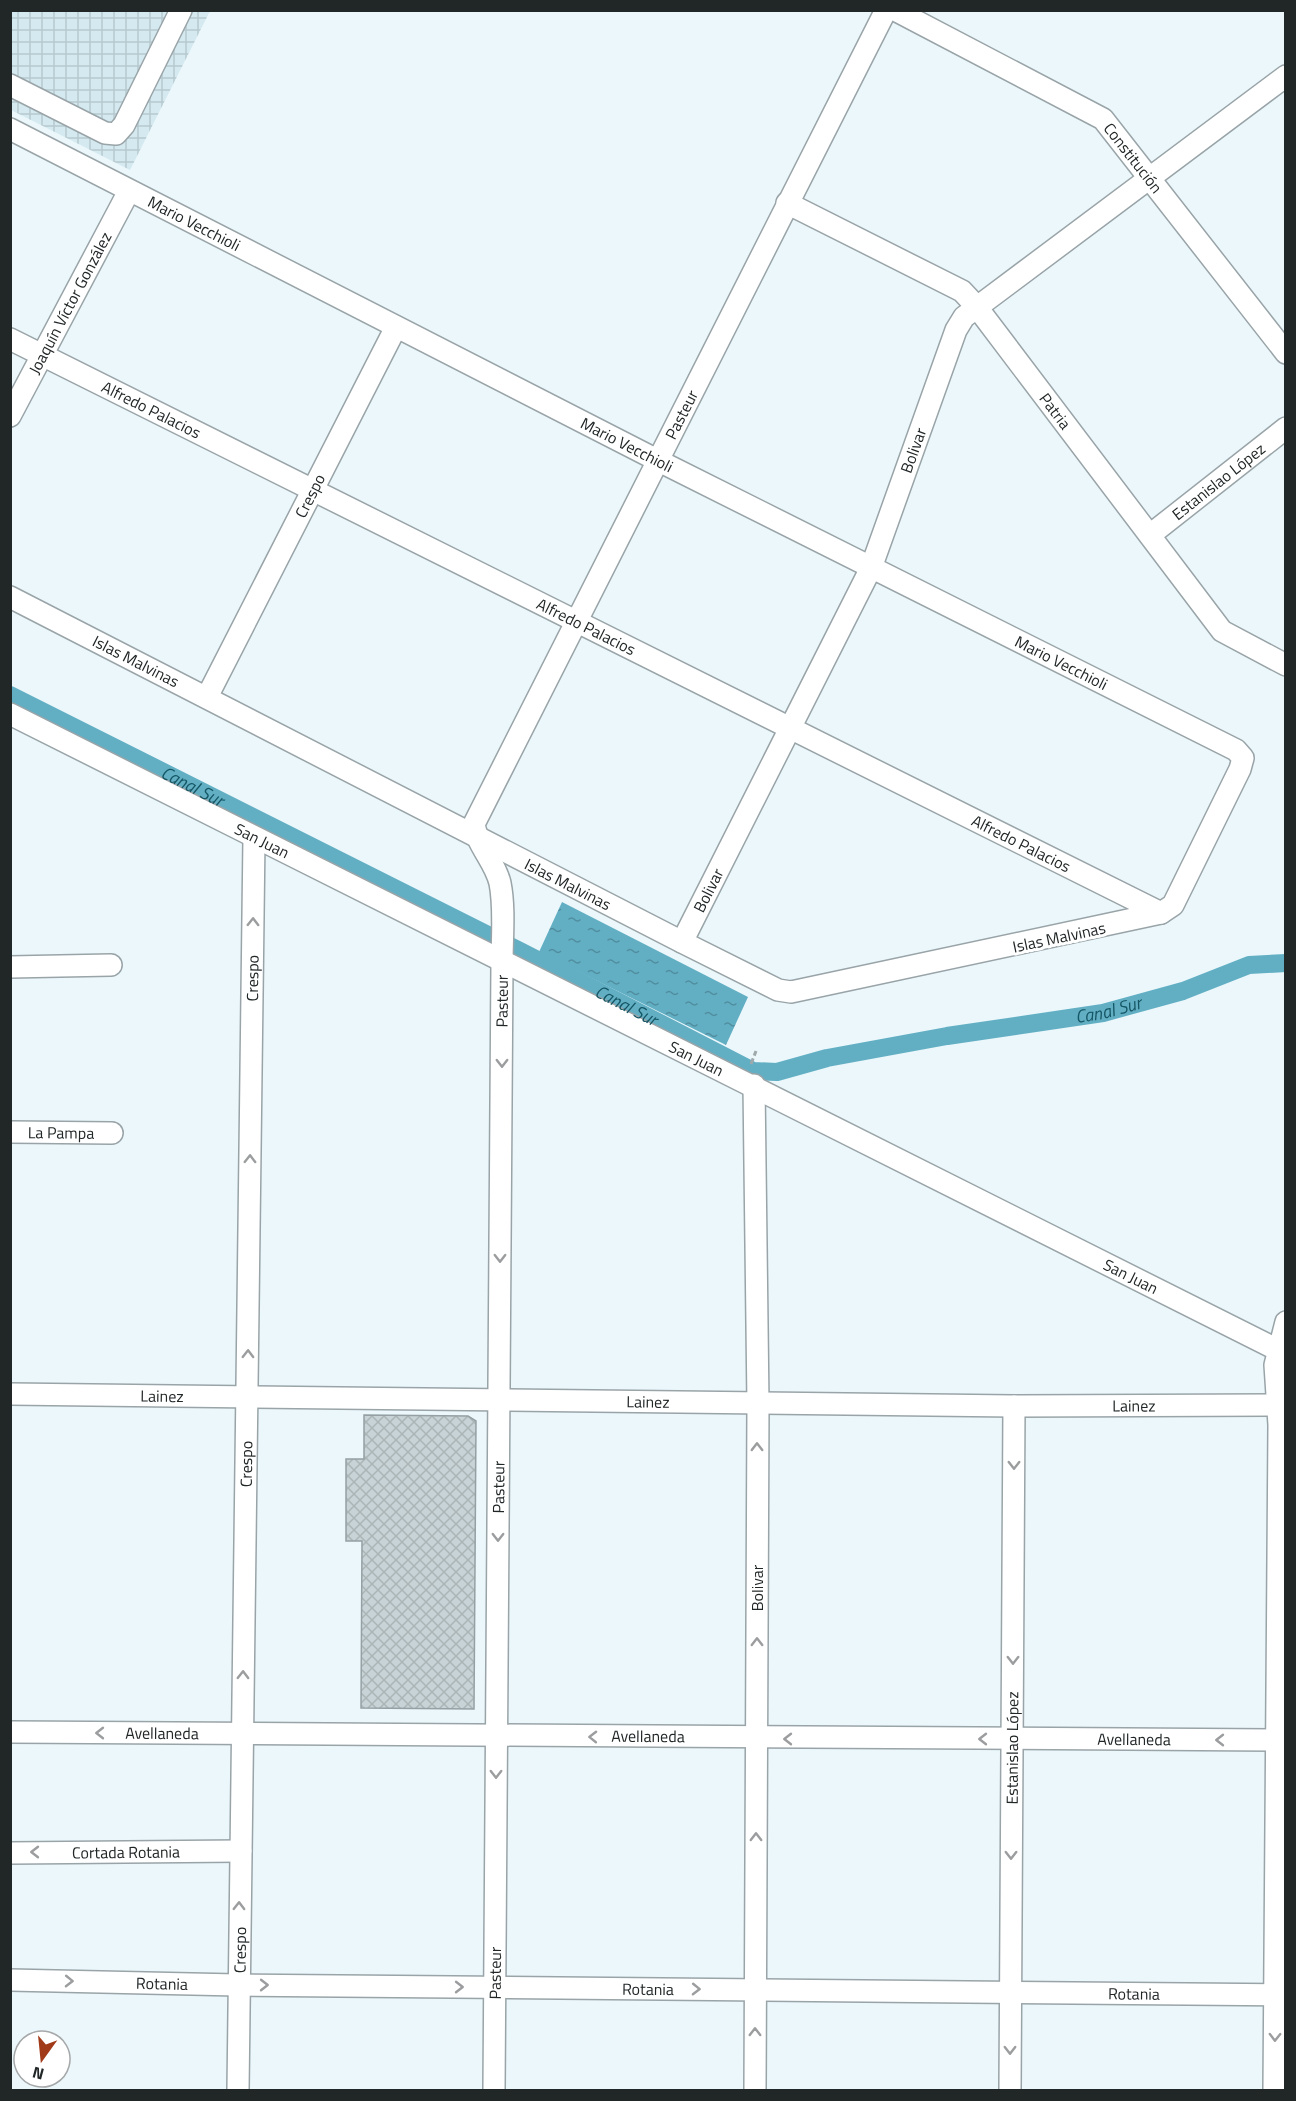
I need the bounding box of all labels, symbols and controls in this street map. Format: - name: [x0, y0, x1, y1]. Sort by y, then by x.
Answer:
- street label: Constitución: [1098, 117, 1169, 198]
- street label: Mario Vecchioli: [144, 190, 245, 257]
- street label: Joaquín Víctor González: [22, 227, 117, 378]
- street label: Alfredo Palacios: [98, 375, 205, 444]
- street label: Pasteur: [659, 385, 704, 443]
- street label: Patria: [1034, 388, 1077, 434]
- street label: Mario Vecchioli: [576, 411, 677, 478]
- street label: Bolivar: [894, 424, 932, 476]
- street label: Estanislao López: [1167, 437, 1270, 526]
- street label: Crespo: [289, 470, 331, 522]
- street label: Alfredo Palacios: [533, 592, 640, 661]
- street label: Islas Malvinas: [88, 629, 184, 693]
- street label: Mario Vecchioli: [1011, 629, 1112, 696]
- water label: Canal Sur: [156, 759, 231, 814]
- street label: Alfredo Palacios: [968, 808, 1075, 878]
- street label: San Juan: [231, 817, 294, 864]
- street label: Islas Malvinas: [520, 852, 616, 916]
- street label: Bolivar: [687, 864, 730, 916]
- street label: Islas Malvinas: [1010, 915, 1108, 959]
- one-way arrow: [247, 918, 259, 927]
- street label: Crespo: [240, 955, 265, 1001]
- street label: Pasteur: [490, 974, 514, 1027]
- water label: Canal Sur: [590, 978, 665, 1034]
- water label: Canal Sur: [1073, 988, 1147, 1030]
- street label: San Juan: [665, 1034, 728, 1082]
- one-way arrow: [496, 1059, 508, 1068]
- street label: La Pampa: [28, 1120, 94, 1145]
- one-way arrow: [244, 1155, 256, 1164]
- street label: San Juan: [1099, 1252, 1162, 1300]
- one-way arrow: [494, 1254, 506, 1263]
- one-way arrow: [242, 1350, 254, 1359]
- street label: Lainez: [140, 1384, 184, 1408]
- street label: Lainez: [626, 1389, 670, 1414]
- street label: Lainez: [1112, 1393, 1156, 1418]
- street label: Crespo: [234, 1441, 258, 1487]
- one-way arrow: [751, 1443, 763, 1452]
- street label: Pasteur: [486, 1460, 510, 1513]
- one-way arrow: [1008, 1460, 1020, 1469]
- one-way arrow: [492, 1533, 504, 1542]
- street label: Bolivar: [745, 1564, 769, 1611]
- one-way arrow: [751, 1638, 763, 1647]
- one-way arrow: [1007, 1655, 1019, 1664]
- one-way arrow: [237, 1671, 249, 1680]
- street label: Estanislao López: [1000, 1691, 1024, 1805]
- street label: Avellaneda: [125, 1721, 199, 1745]
- street label: Avellaneda: [611, 1724, 685, 1748]
- one-way arrow: [95, 1727, 104, 1739]
- street label: Avellaneda: [1097, 1727, 1171, 1751]
- one-way arrow: [588, 1731, 597, 1743]
- one-way arrow: [783, 1733, 792, 1745]
- one-way arrow: [978, 1733, 987, 1745]
- one-way arrow: [1215, 1734, 1224, 1746]
- one-way arrow: [490, 1770, 502, 1779]
- one-way arrow: [749, 1833, 762, 1842]
- street label: Cortada Rotania: [72, 1840, 180, 1864]
- one-way arrow: [31, 1846, 40, 1858]
- one-way arrow: [1005, 1850, 1017, 1859]
- one-way arrow: [233, 1902, 246, 1911]
- street label: Crespo: [227, 1927, 252, 1973]
- street label: Pasteur: [483, 1946, 507, 1999]
- street label: Rotania: [136, 1971, 188, 1996]
- one-way arrow: [64, 1975, 73, 1988]
- street label: Rotania: [622, 1977, 674, 2001]
- one-way arrow: [259, 1979, 268, 1992]
- one-way arrow: [454, 1981, 463, 1993]
- street label: Rotania: [1108, 1981, 1160, 2006]
- one-way arrow: [691, 1983, 700, 1995]
- one-way arrow: [749, 2028, 761, 2037]
- north arrow: [12, 2029, 72, 2089]
- one-way arrow: [1269, 2033, 1281, 2042]
- one-way arrow: [1004, 2045, 1016, 2054]
- text: N: [30, 2060, 47, 2087]

